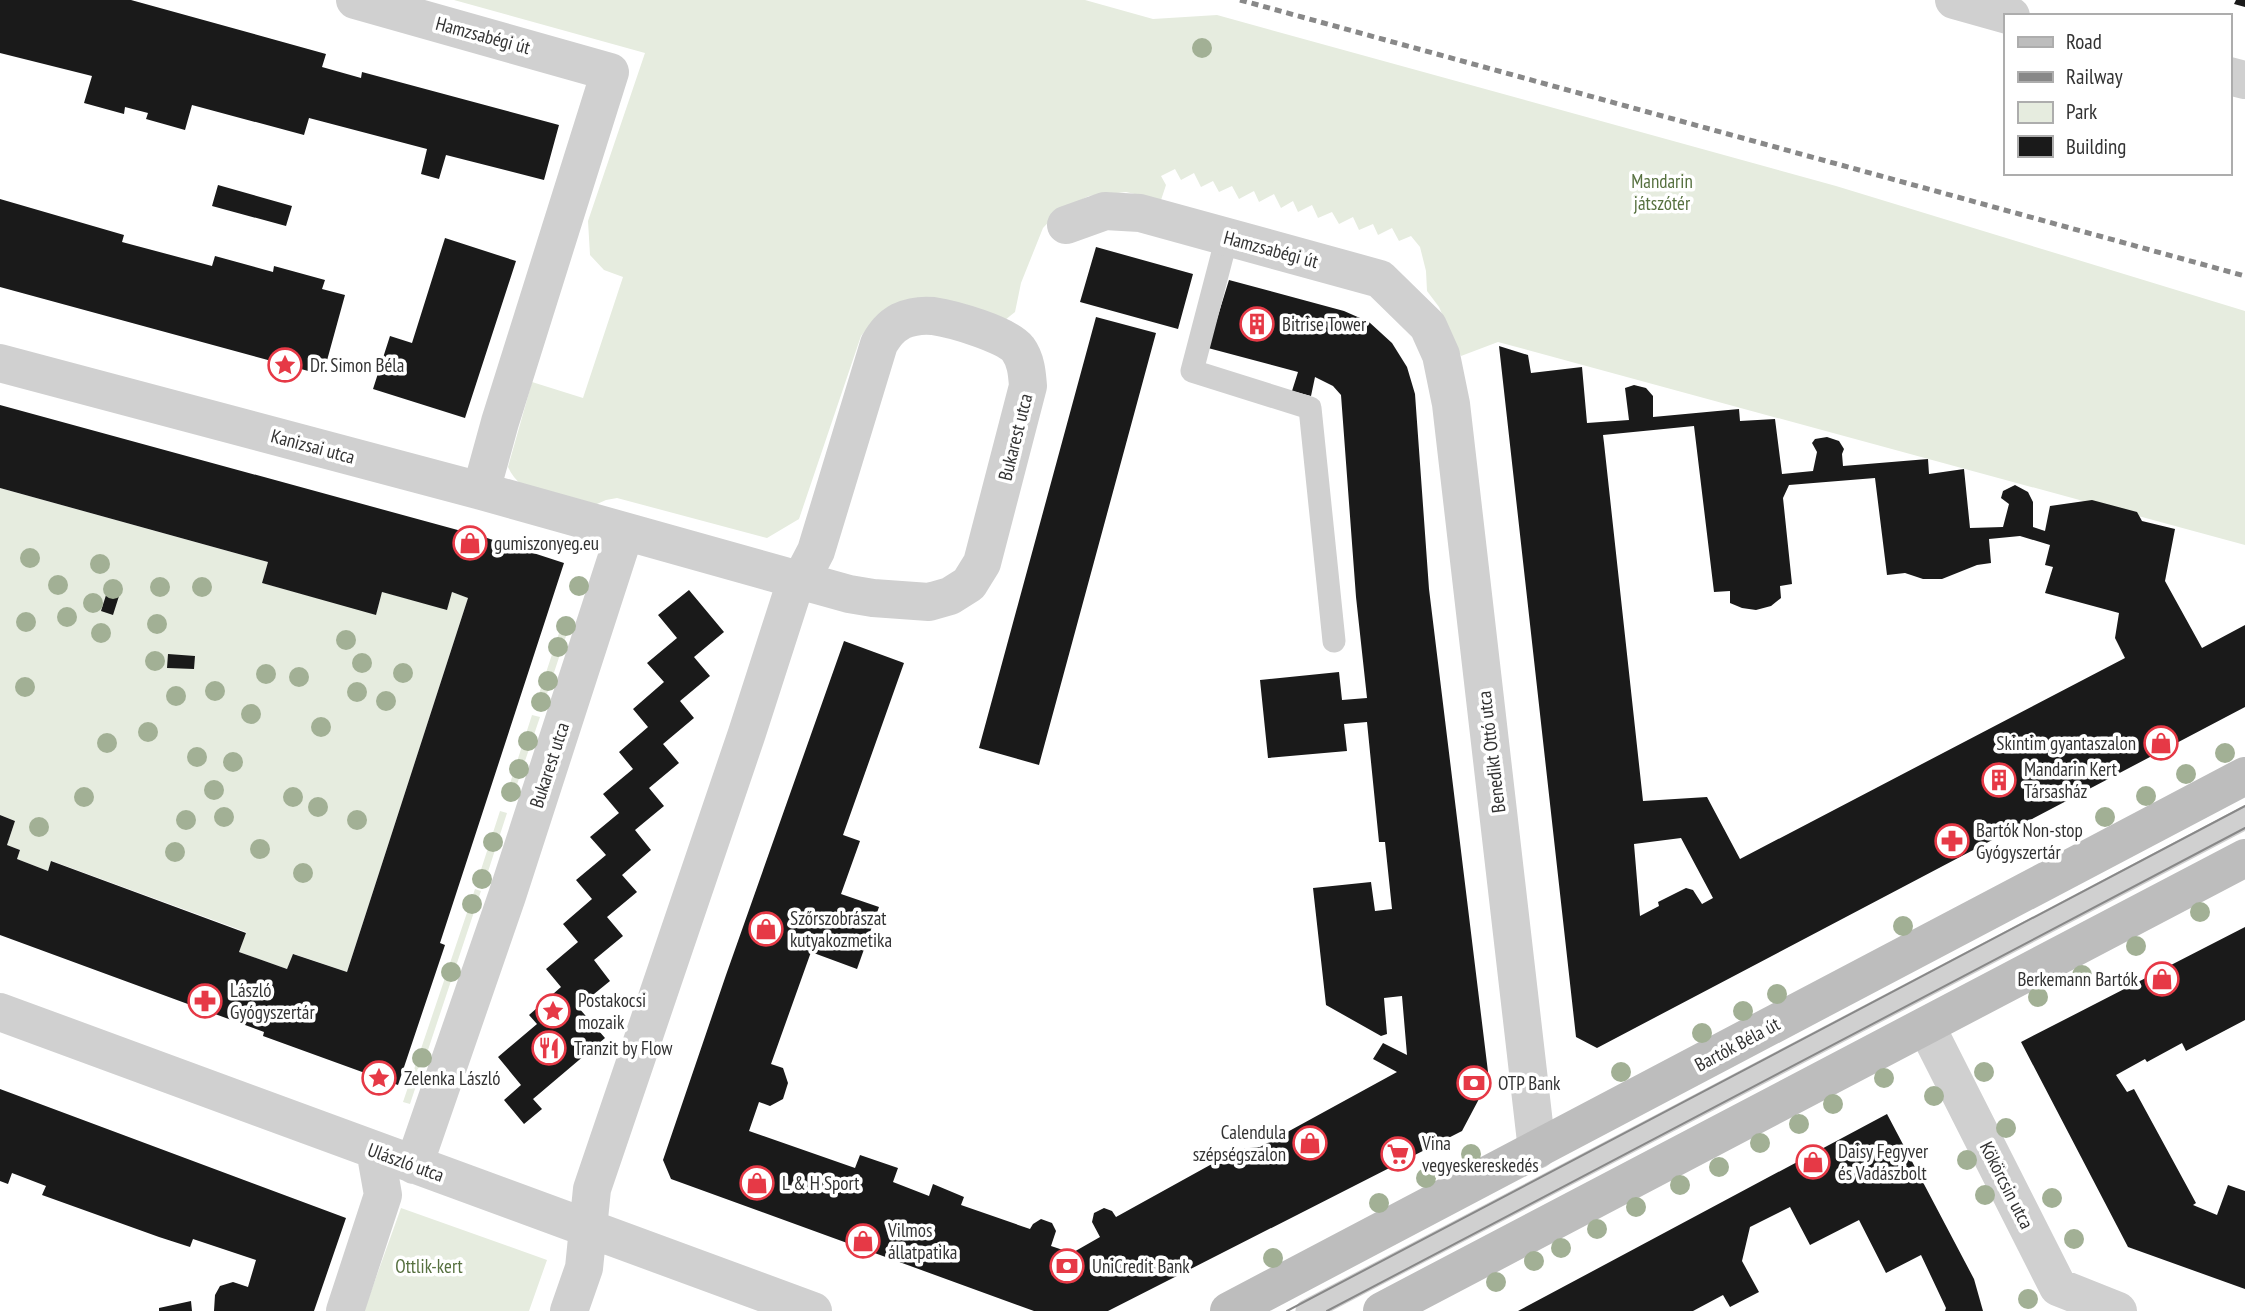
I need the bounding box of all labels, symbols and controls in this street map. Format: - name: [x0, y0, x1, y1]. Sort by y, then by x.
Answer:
- street label: Hamzsabégi út: [433, 11, 534, 59]
- legend: [2004, 14, 2231, 175]
- text: Road: [2066, 28, 2102, 55]
- text: Railway: [2066, 63, 2123, 90]
- text: Park: [2066, 98, 2097, 125]
- text: Building: [2066, 133, 2126, 160]
- park label: Mandarin játszótér: [1631, 169, 1693, 215]
- street label: Hamzsabégi út: [1221, 225, 1322, 273]
- building icon: Bitrise Tower: [1238, 305, 1276, 343]
- place label: Bitrise Tower: [1282, 312, 1367, 336]
- place icon: Dr. Simon Béla: [266, 346, 304, 384]
- place label: Dr. Simon Béla: [310, 353, 404, 377]
- street label: Bukarest utca: [993, 391, 1037, 483]
- street label: Kanizsai utca: [268, 423, 358, 469]
- shop icon: gumiszonyeg.eu: [451, 524, 489, 562]
- place label: gumiszonyeg.eu: [494, 531, 599, 555]
- street label: Benedikt Ottó utca: [1472, 690, 1510, 814]
- street label: Bukarest utca: [524, 719, 574, 811]
- shop icon: Skintim gyantaszalon: [2142, 724, 2180, 762]
- place label: Skintim gyantaszalon: [1996, 731, 2136, 755]
- place label: Mandarin Kert Társasház: [2024, 757, 2118, 803]
- building icon: Mandarin Kert Társasház: [1980, 761, 2018, 799]
- place label: Bartók Non-stop Gyógyszertár: [1976, 818, 2083, 864]
- pharmacy icon: Bartók Non-stop Gyógyszertár: [1933, 822, 1971, 860]
- place label: Szőrszobrászat kutyakozmetika: [790, 906, 892, 952]
- shop icon: Szőrszobrászat kutyakozmetika: [747, 910, 785, 948]
- shop icon: Berkemann Bartók: [2143, 960, 2181, 998]
- place label: Berkemann Bartók: [2017, 967, 2139, 991]
- place label: László Gyógyszertár: [230, 978, 315, 1024]
- pharmacy icon: László Gyógyszertár: [186, 982, 224, 1020]
- place label: Postakocsi mozaik: [578, 988, 646, 1034]
- place icon: Postakocsi mozaik: [534, 992, 572, 1030]
- street label: Bartók Béla út: [1690, 1011, 1784, 1076]
- restaurant icon: Tranzit by Flow: [530, 1029, 568, 1067]
- place label: Tranzit by Flow: [574, 1036, 673, 1060]
- place icon: Zelenka László: [360, 1059, 398, 1097]
- bank icon: OTP Bank: [1455, 1064, 1493, 1102]
- place label: Zelenka László: [404, 1066, 500, 1090]
- place label: OTP Bank: [1498, 1071, 1561, 1095]
- place label: Calendula szépségszalon: [1193, 1120, 1286, 1166]
- shop icon: Calendula szépségszalon: [1291, 1124, 1329, 1162]
- place label: Vina vegyeskereskedés: [1421, 1131, 1539, 1177]
- supermarket icon: Vina vegyeskereskedés: [1379, 1135, 1417, 1173]
- street label: Ulászló utca: [365, 1137, 447, 1187]
- street label: Kökörcsin utca: [1975, 1137, 2039, 1233]
- place label: Daisy Fegyver és Vadászbolt: [1838, 1139, 1929, 1185]
- shop icon: Daisy Fegyver és Vadászbolt: [1794, 1143, 1832, 1181]
- shop icon: L & H Sport: [738, 1164, 776, 1202]
- place label: L & H Sport: [782, 1171, 860, 1195]
- place label: Vilmos állatpatika: [887, 1218, 957, 1264]
- shop icon: Vilmos állatpatika: [844, 1222, 882, 1260]
- bank icon: UniCredit Bank: [1048, 1247, 1086, 1285]
- park label: Ottlik-kert: [395, 1254, 464, 1278]
- place label: UniCredit Bank: [1092, 1254, 1190, 1278]

